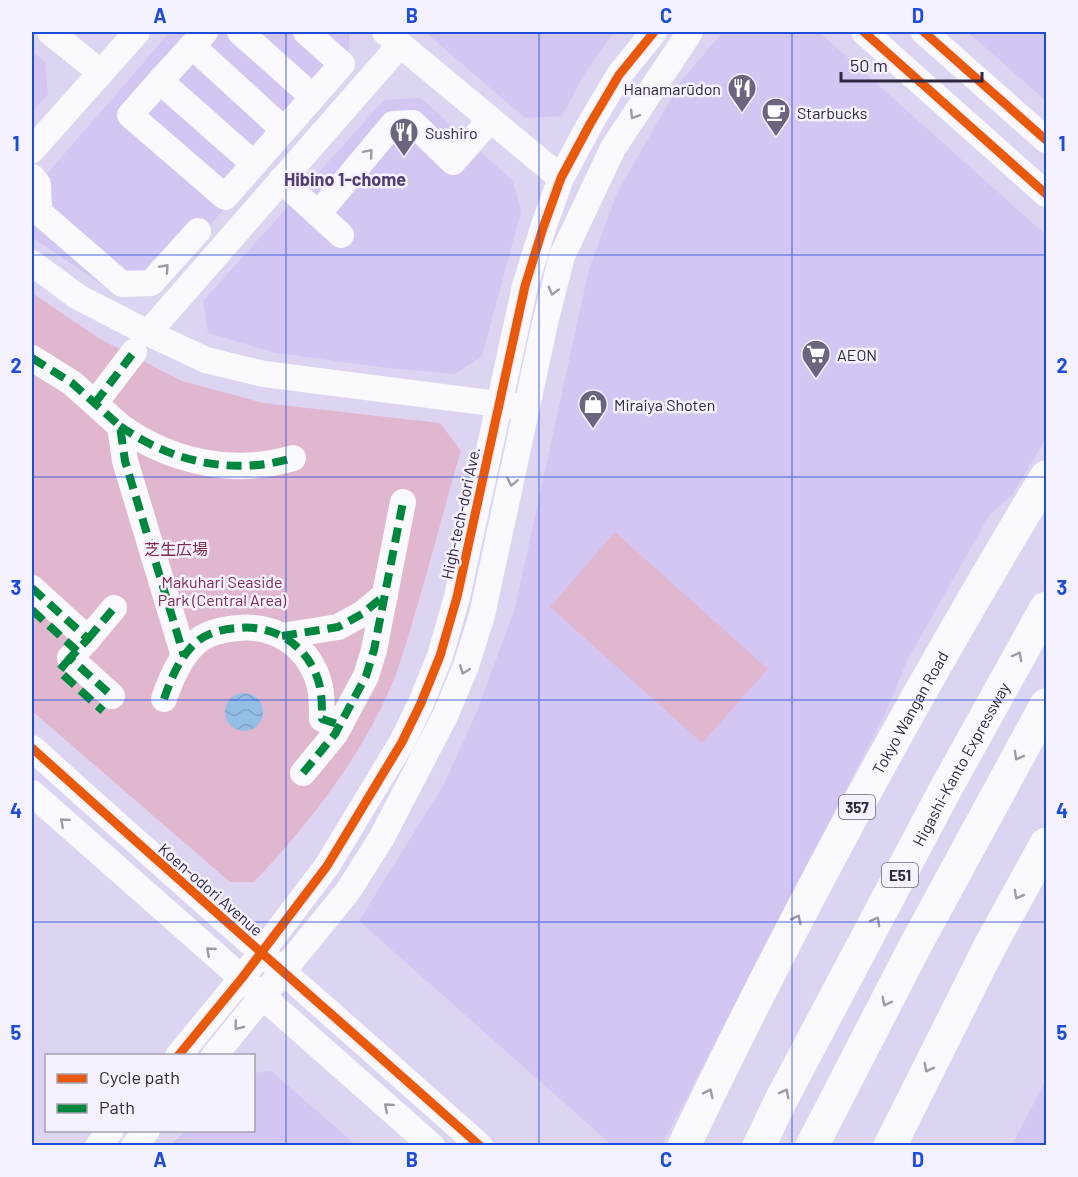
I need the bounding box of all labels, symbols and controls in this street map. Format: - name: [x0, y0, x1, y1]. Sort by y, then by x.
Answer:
- text: A: [153, 3, 167, 27]
- text: B: [406, 3, 418, 27]
- text: C: [660, 3, 672, 27]
- text: D: [912, 3, 924, 27]
- scale bar: [841, 45, 982, 83]
- text: 50 m: [850, 54, 888, 76]
- restaurant icon: Hanamarūdon: [726, 72, 758, 114]
- place label: Hanamarūdon: [624, 79, 721, 98]
- cafe icon: Starbucks: [760, 96, 792, 138]
- place label: Starbucks: [797, 103, 867, 122]
- one-way arrow: [630, 108, 641, 119]
- restaurant icon: Sushiro: [388, 116, 420, 158]
- place label: Sushiro: [425, 123, 478, 142]
- text: 1: [12, 131, 20, 155]
- text: 1: [1058, 131, 1066, 155]
- one-way arrow: [362, 149, 373, 160]
- district label: Hibino 1-chome: [284, 168, 406, 190]
- one-way arrow: [158, 264, 169, 275]
- one-way arrow: [548, 285, 560, 296]
- supermarket icon: AEON: [800, 338, 832, 380]
- place label: AEON: [837, 345, 877, 364]
- text: 2: [10, 353, 22, 377]
- text: 2: [1056, 353, 1068, 377]
- shop icon: Miraiya Shoten: [577, 388, 609, 430]
- place label: Miraiya Shoten: [614, 395, 715, 414]
- street label: High-tech-dori Ave.: [437, 445, 483, 581]
- one-way arrow: [506, 476, 519, 486]
- park label: 芝生広場: [144, 539, 208, 558]
- park label: Makuhari Seaside Park (Central Area): [158, 572, 287, 609]
- text: 3: [11, 575, 21, 599]
- text: 3: [1057, 575, 1067, 599]
- street label: Tokyo Wangan Road: [867, 647, 951, 777]
- one-way arrow: [1011, 652, 1022, 663]
- one-way arrow: [459, 664, 471, 675]
- street label: Higashi-Kanto Expressway: [908, 678, 1013, 849]
- one-way arrow: [1014, 749, 1025, 760]
- road number: 357: [839, 795, 875, 819]
- text: 4: [10, 798, 22, 822]
- text: 4: [1056, 798, 1068, 822]
- one-way arrow: [60, 818, 71, 829]
- street label: Koen-odori Avenue: [155, 839, 267, 939]
- road number: E51: [882, 863, 918, 887]
- one-way arrow: [1014, 889, 1025, 899]
- one-way arrow: [790, 914, 802, 925]
- one-way arrow: [869, 916, 880, 927]
- one-way arrow: [206, 947, 217, 958]
- one-way arrow: [882, 995, 893, 1006]
- one-way arrow: [235, 1019, 246, 1030]
- text: 5: [11, 1020, 22, 1044]
- text: 5: [1057, 1020, 1068, 1044]
- legend: [45, 1054, 255, 1132]
- one-way arrow: [924, 1061, 935, 1072]
- text: Cycle path: [99, 1066, 180, 1088]
- one-way arrow: [702, 1088, 714, 1099]
- one-way arrow: [778, 1089, 789, 1099]
- text: Path: [99, 1096, 135, 1118]
- one-way arrow: [385, 1103, 395, 1114]
- text: A: [153, 1147, 167, 1171]
- text: B: [406, 1147, 418, 1171]
- text: C: [660, 1147, 672, 1171]
- text: D: [912, 1147, 924, 1171]

